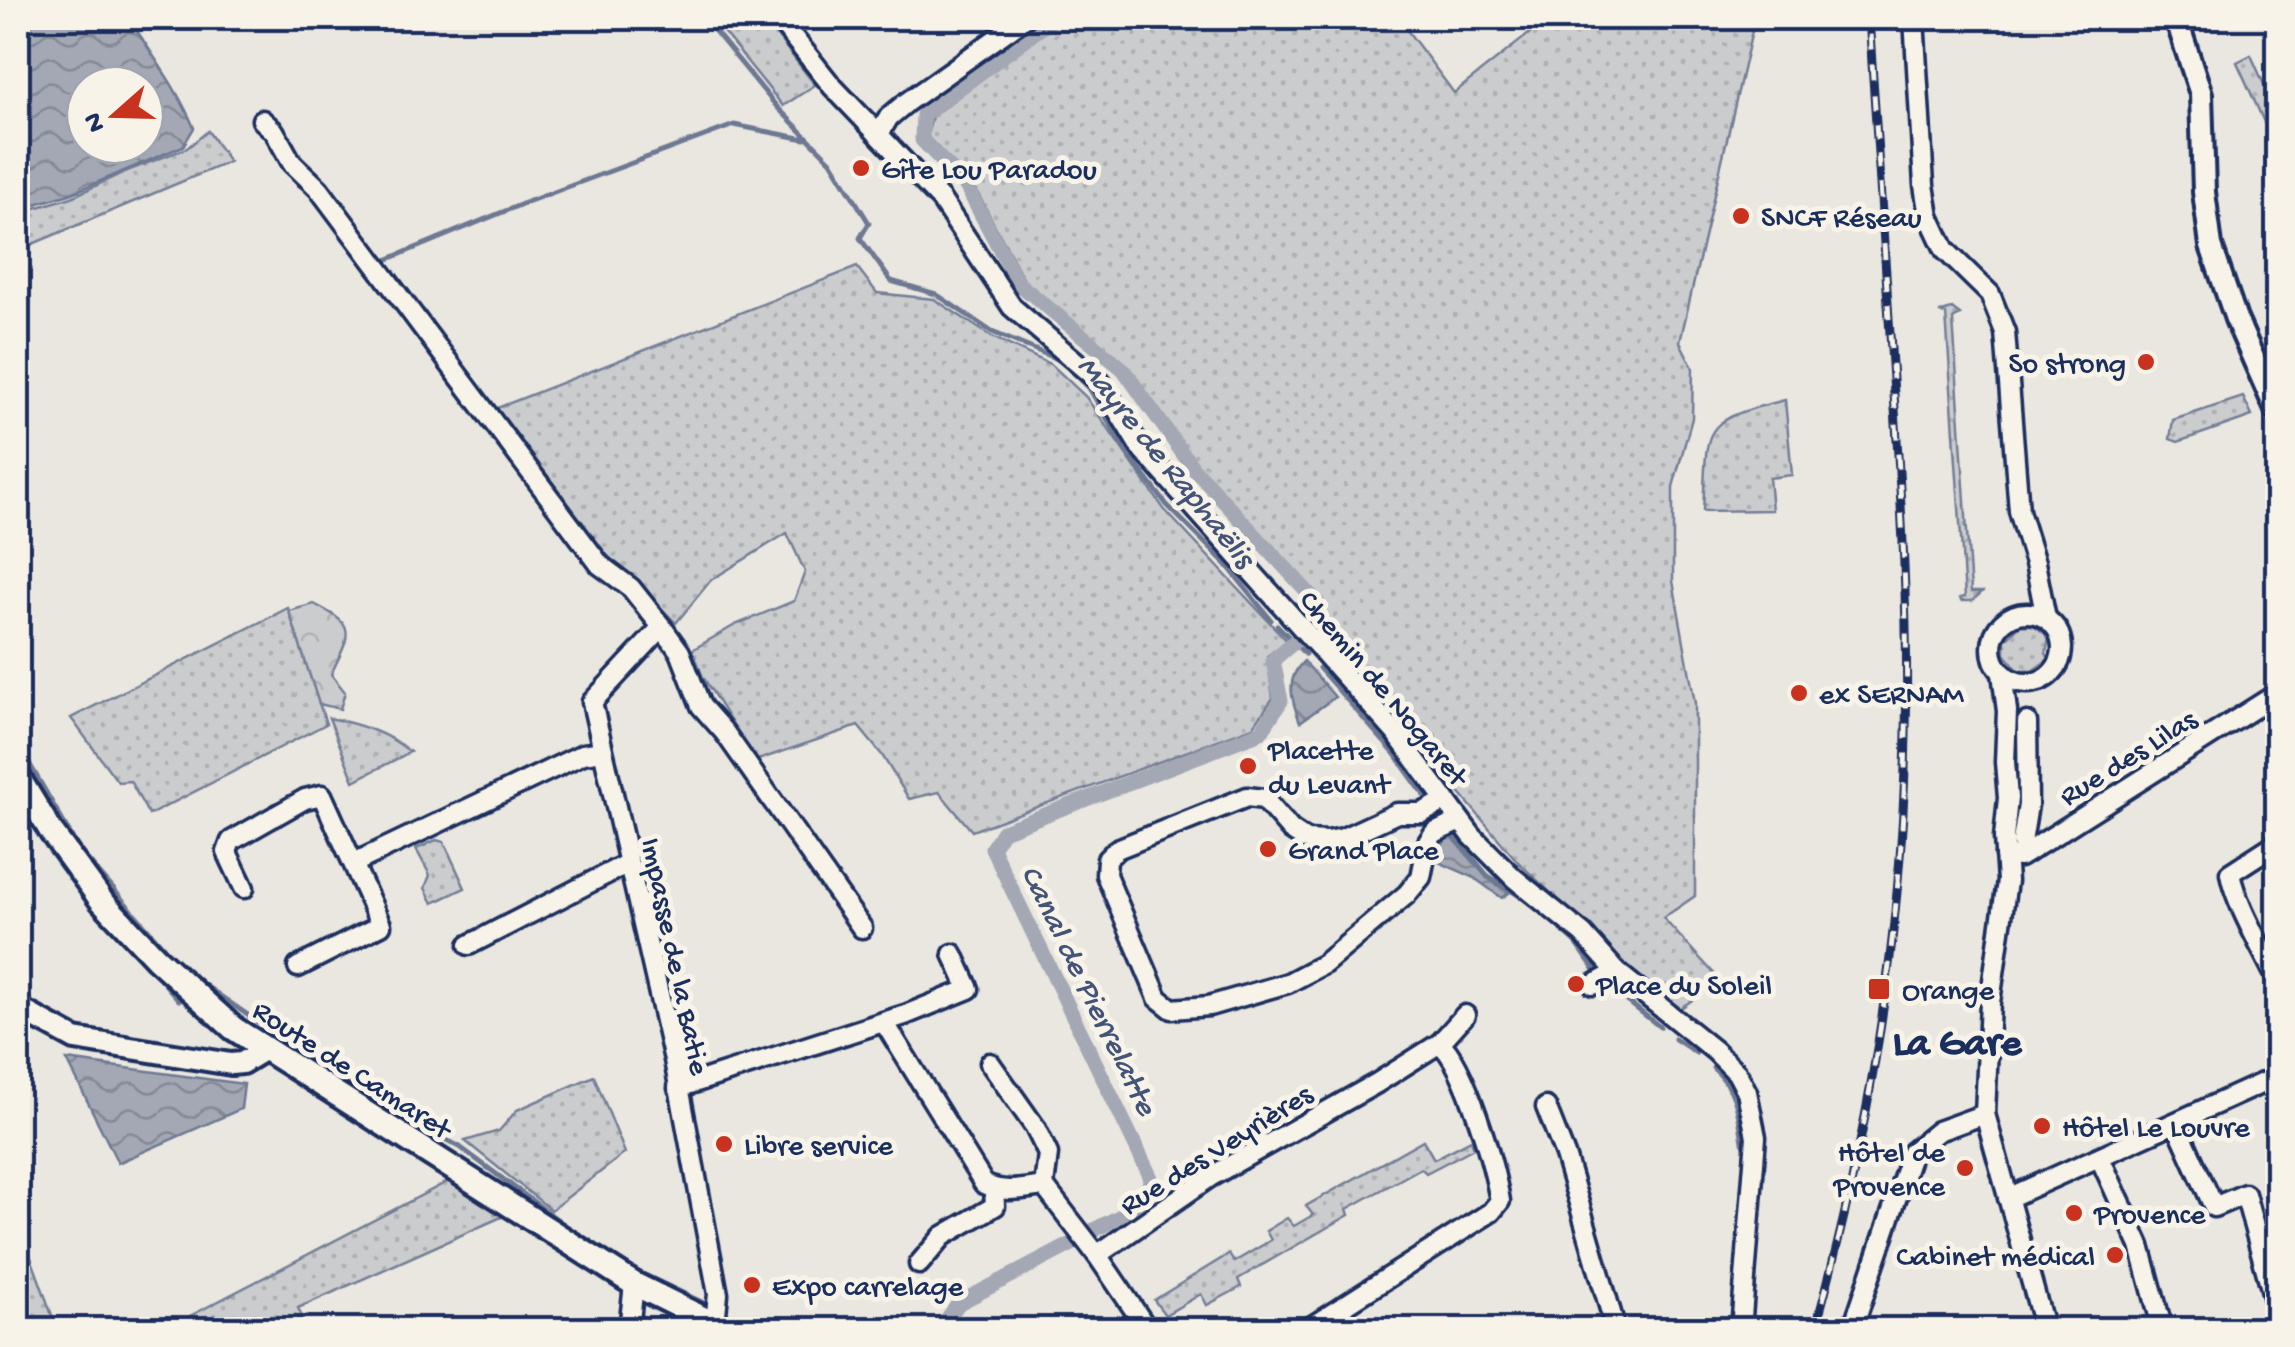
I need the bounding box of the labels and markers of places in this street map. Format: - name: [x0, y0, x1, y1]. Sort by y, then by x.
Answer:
- place label: Gîte Lou Paradou: [881, 155, 1097, 190]
- marker: Gîte Lou Paradou: [850, 157, 872, 179]
- place label: SNCF Réseau: [1761, 203, 1922, 238]
- marker: SNCF Réseau: [1730, 205, 1752, 227]
- place label: So strong: [2009, 349, 2126, 384]
- marker: So strong: [2135, 351, 2157, 373]
- place label: ex SERNAM: [1819, 680, 1964, 715]
- marker: ex SERNAM: [1788, 682, 1810, 704]
- place label: Placette du Levant: [1267, 736, 1392, 805]
- marker: Placette du Levant: [1237, 755, 1259, 777]
- place label: Grand Place: [1288, 836, 1439, 871]
- marker: Grand Place: [1257, 838, 1279, 860]
- place label: Place du Soleil: [1595, 971, 1772, 1006]
- marker: Place du Soleil: [1565, 973, 1587, 995]
- marker: Orange: [1866, 976, 1892, 1002]
- place label: Orange: [1902, 976, 1995, 1011]
- place label: Hôtel Le Louvre: [2062, 1113, 2250, 1148]
- marker: Hôtel Le Louvre: [2031, 1115, 2053, 1137]
- place label: Libre service: [744, 1131, 894, 1166]
- marker: Libre service: [713, 1133, 735, 1155]
- place label: Hôtel de Provence: [1833, 1138, 1946, 1207]
- marker: Hôtel de Provence: [1954, 1157, 1976, 1179]
- place label: Provence: [2093, 1200, 2206, 1235]
- marker: Provence: [2063, 1202, 2085, 1224]
- place label: Cabinet médical: [1896, 1242, 2095, 1277]
- marker: Cabinet médical: [2104, 1244, 2126, 1266]
- place label: Expo carrelage: [772, 1272, 964, 1307]
- marker: Expo carrelage: [741, 1274, 763, 1296]

